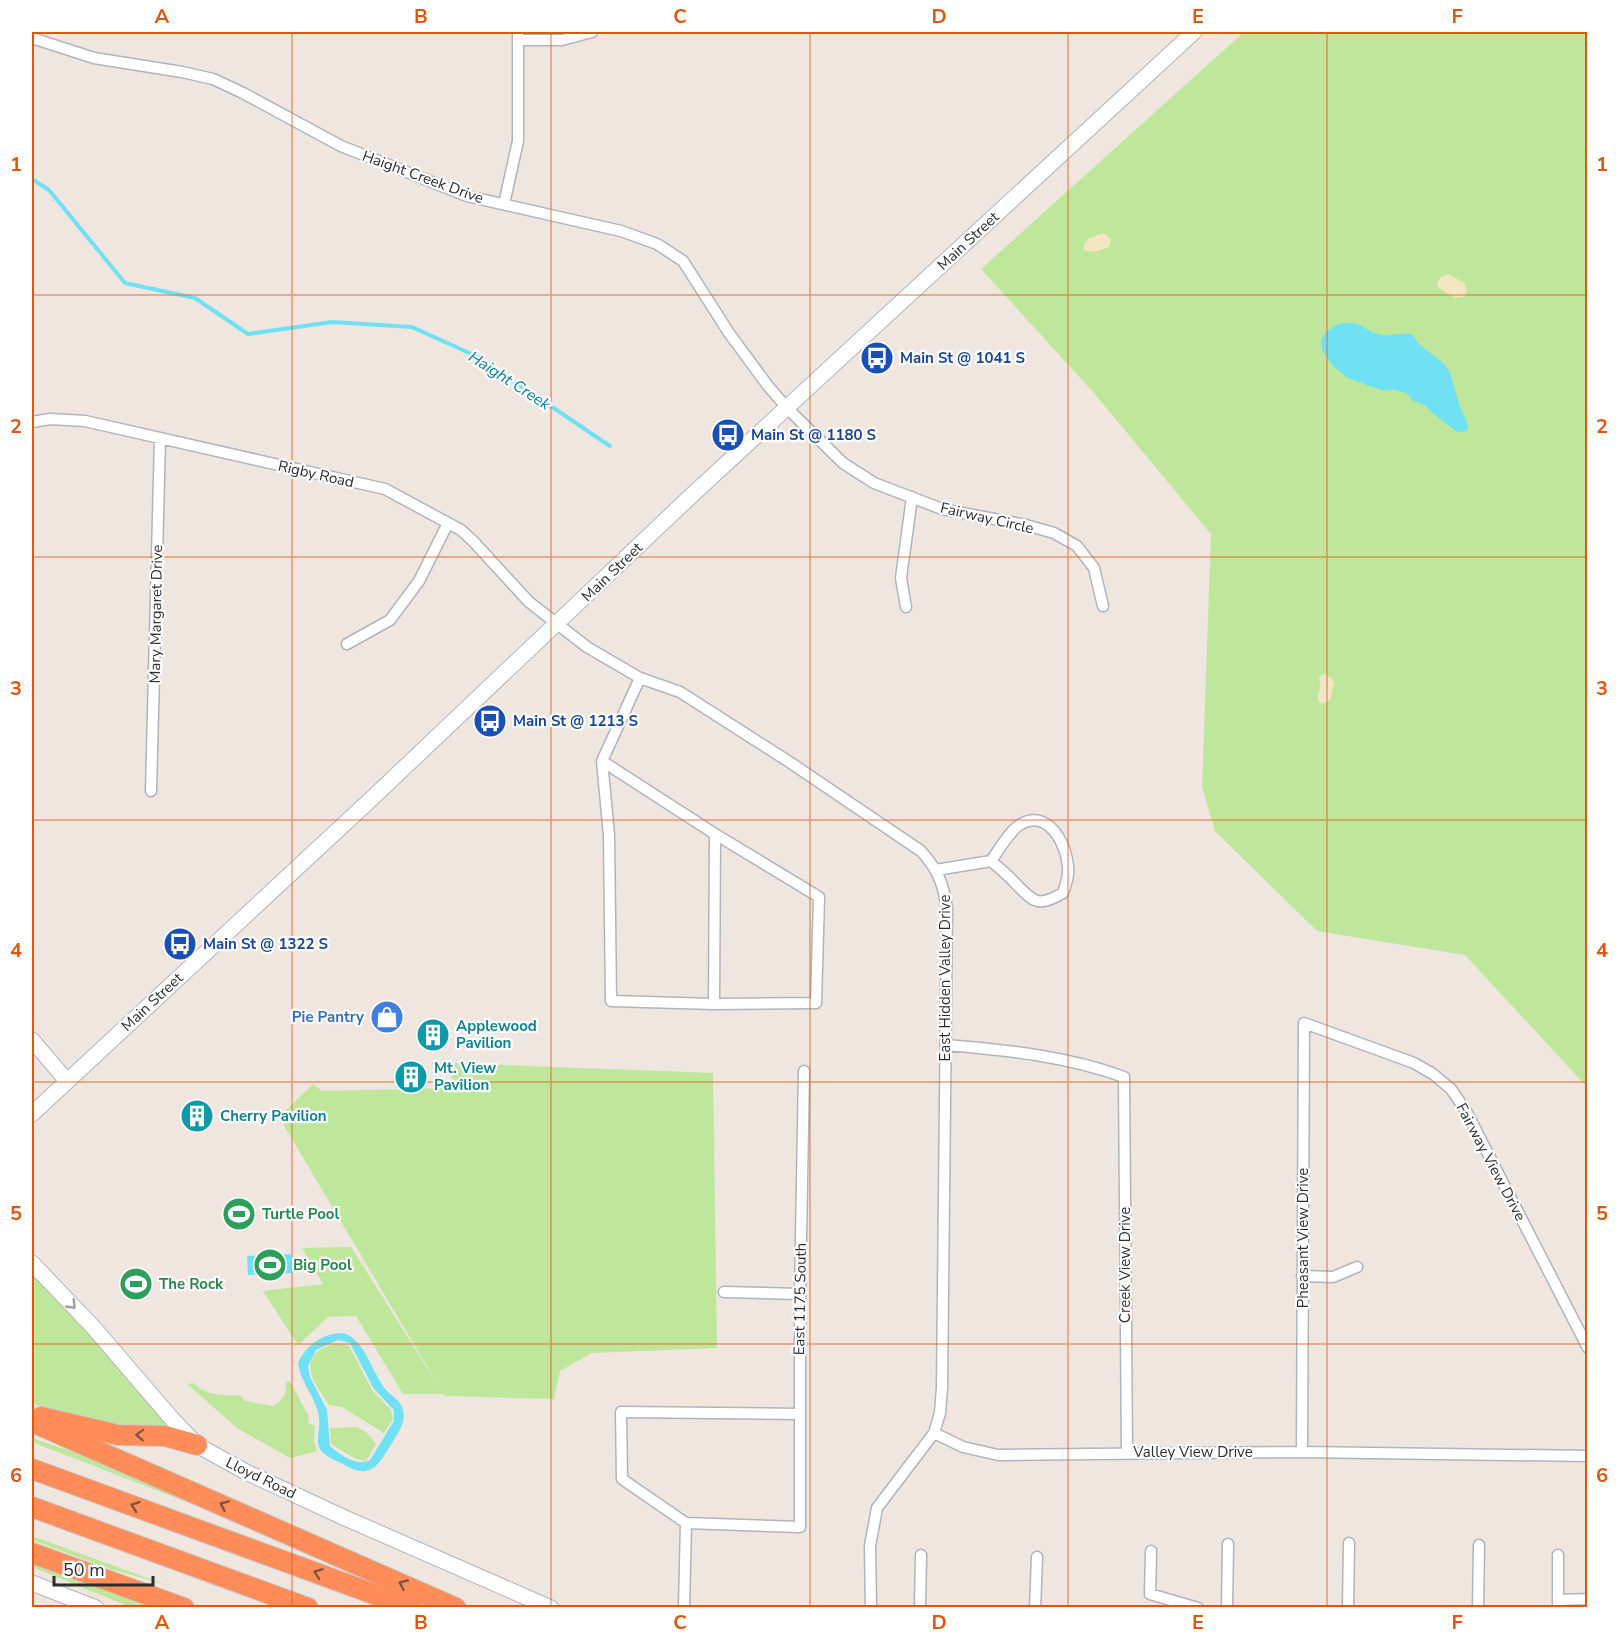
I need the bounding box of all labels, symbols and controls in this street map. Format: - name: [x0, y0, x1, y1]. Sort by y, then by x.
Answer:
- text: A: [155, 3, 170, 30]
- text: B: [414, 3, 428, 30]
- text: C: [673, 3, 687, 30]
- text: D: [931, 3, 947, 30]
- text: E: [1192, 3, 1204, 30]
- text: F: [1451, 3, 1463, 30]
- street label: Haight Creek Drive: [360, 146, 486, 208]
- text: 1: [10, 151, 22, 178]
- text: 1: [1596, 151, 1608, 178]
- street label: Main Street: [933, 207, 1004, 275]
- bus stop icon: Main St @ 1041 S: [859, 340, 895, 376]
- water label: Haight Creek: [464, 346, 556, 416]
- place label: Main St @ 1041 S: [900, 348, 1025, 368]
- text: 2: [10, 413, 22, 440]
- text: 2: [1596, 413, 1608, 440]
- bus stop icon: Main St @ 1180 S: [710, 417, 746, 453]
- place label: Main St @ 1180 S: [751, 425, 876, 445]
- street label: Rigby Road: [276, 456, 356, 492]
- street label: Fairway Circle: [938, 498, 1036, 538]
- street label: Main Street: [577, 537, 647, 606]
- street label: Mary Margaret Drive: [145, 544, 167, 684]
- text: 3: [10, 675, 22, 702]
- text: 3: [1596, 675, 1608, 702]
- bus stop icon: Main St @ 1213 S: [472, 703, 508, 739]
- place label: Main St @ 1213 S: [513, 711, 638, 731]
- street label: East Hidden Valley Drive: [935, 895, 955, 1061]
- bus stop icon: Main St @ 1322 S: [162, 926, 198, 962]
- place label: Main St @ 1322 S: [203, 934, 328, 954]
- text: 4: [10, 937, 22, 964]
- text: 4: [1596, 937, 1608, 964]
- street label: Main Street: [117, 968, 188, 1036]
- shop icon: Pie Pantry: [369, 999, 405, 1035]
- place label: Pie Pantry: [292, 1007, 364, 1027]
- place label: Applewood Pavilion: [456, 1016, 537, 1053]
- building icon: Applewood Pavilion: [415, 1017, 451, 1053]
- place label: Mt. View Pavilion: [434, 1058, 496, 1095]
- building icon: Mt. View Pavilion: [393, 1059, 429, 1095]
- building icon: Cherry Pavilion: [179, 1098, 215, 1134]
- street label: Fairway View Drive: [1451, 1100, 1531, 1224]
- place label: Cherry Pavilion: [220, 1106, 327, 1126]
- street label: Pheasant View Drive: [1293, 1168, 1313, 1308]
- sports icon: Turtle Pool: [221, 1196, 257, 1232]
- text: 5: [10, 1200, 22, 1227]
- text: 5: [1596, 1200, 1608, 1227]
- place label: Turtle Pool: [262, 1204, 340, 1224]
- street label: Creek View Drive: [1115, 1207, 1135, 1323]
- street label: East 1175 South: [789, 1243, 811, 1355]
- sports icon: Big Pool: [252, 1247, 288, 1283]
- place label: Big Pool: [293, 1255, 352, 1275]
- sports icon: The Rock: [118, 1266, 154, 1302]
- place label: The Rock: [159, 1274, 224, 1294]
- one-way arrow: [65, 1299, 76, 1309]
- one-way arrow: [135, 1429, 144, 1442]
- street label: Valley View Drive: [1132, 1442, 1253, 1462]
- street label: Lloyd Road: [223, 1452, 299, 1504]
- text: 6: [10, 1462, 22, 1489]
- text: 6: [1596, 1462, 1608, 1489]
- one-way arrow: [130, 1501, 141, 1513]
- one-way arrow: [219, 1501, 230, 1513]
- scale bar: [54, 1549, 153, 1587]
- text: 50 m: [63, 1558, 105, 1582]
- one-way arrow: [313, 1568, 324, 1580]
- one-way arrow: [398, 1579, 409, 1591]
- text: A: [155, 1609, 170, 1636]
- text: B: [414, 1609, 428, 1636]
- text: C: [673, 1609, 687, 1636]
- text: D: [931, 1609, 947, 1636]
- text: E: [1192, 1609, 1204, 1636]
- text: F: [1451, 1609, 1463, 1636]

